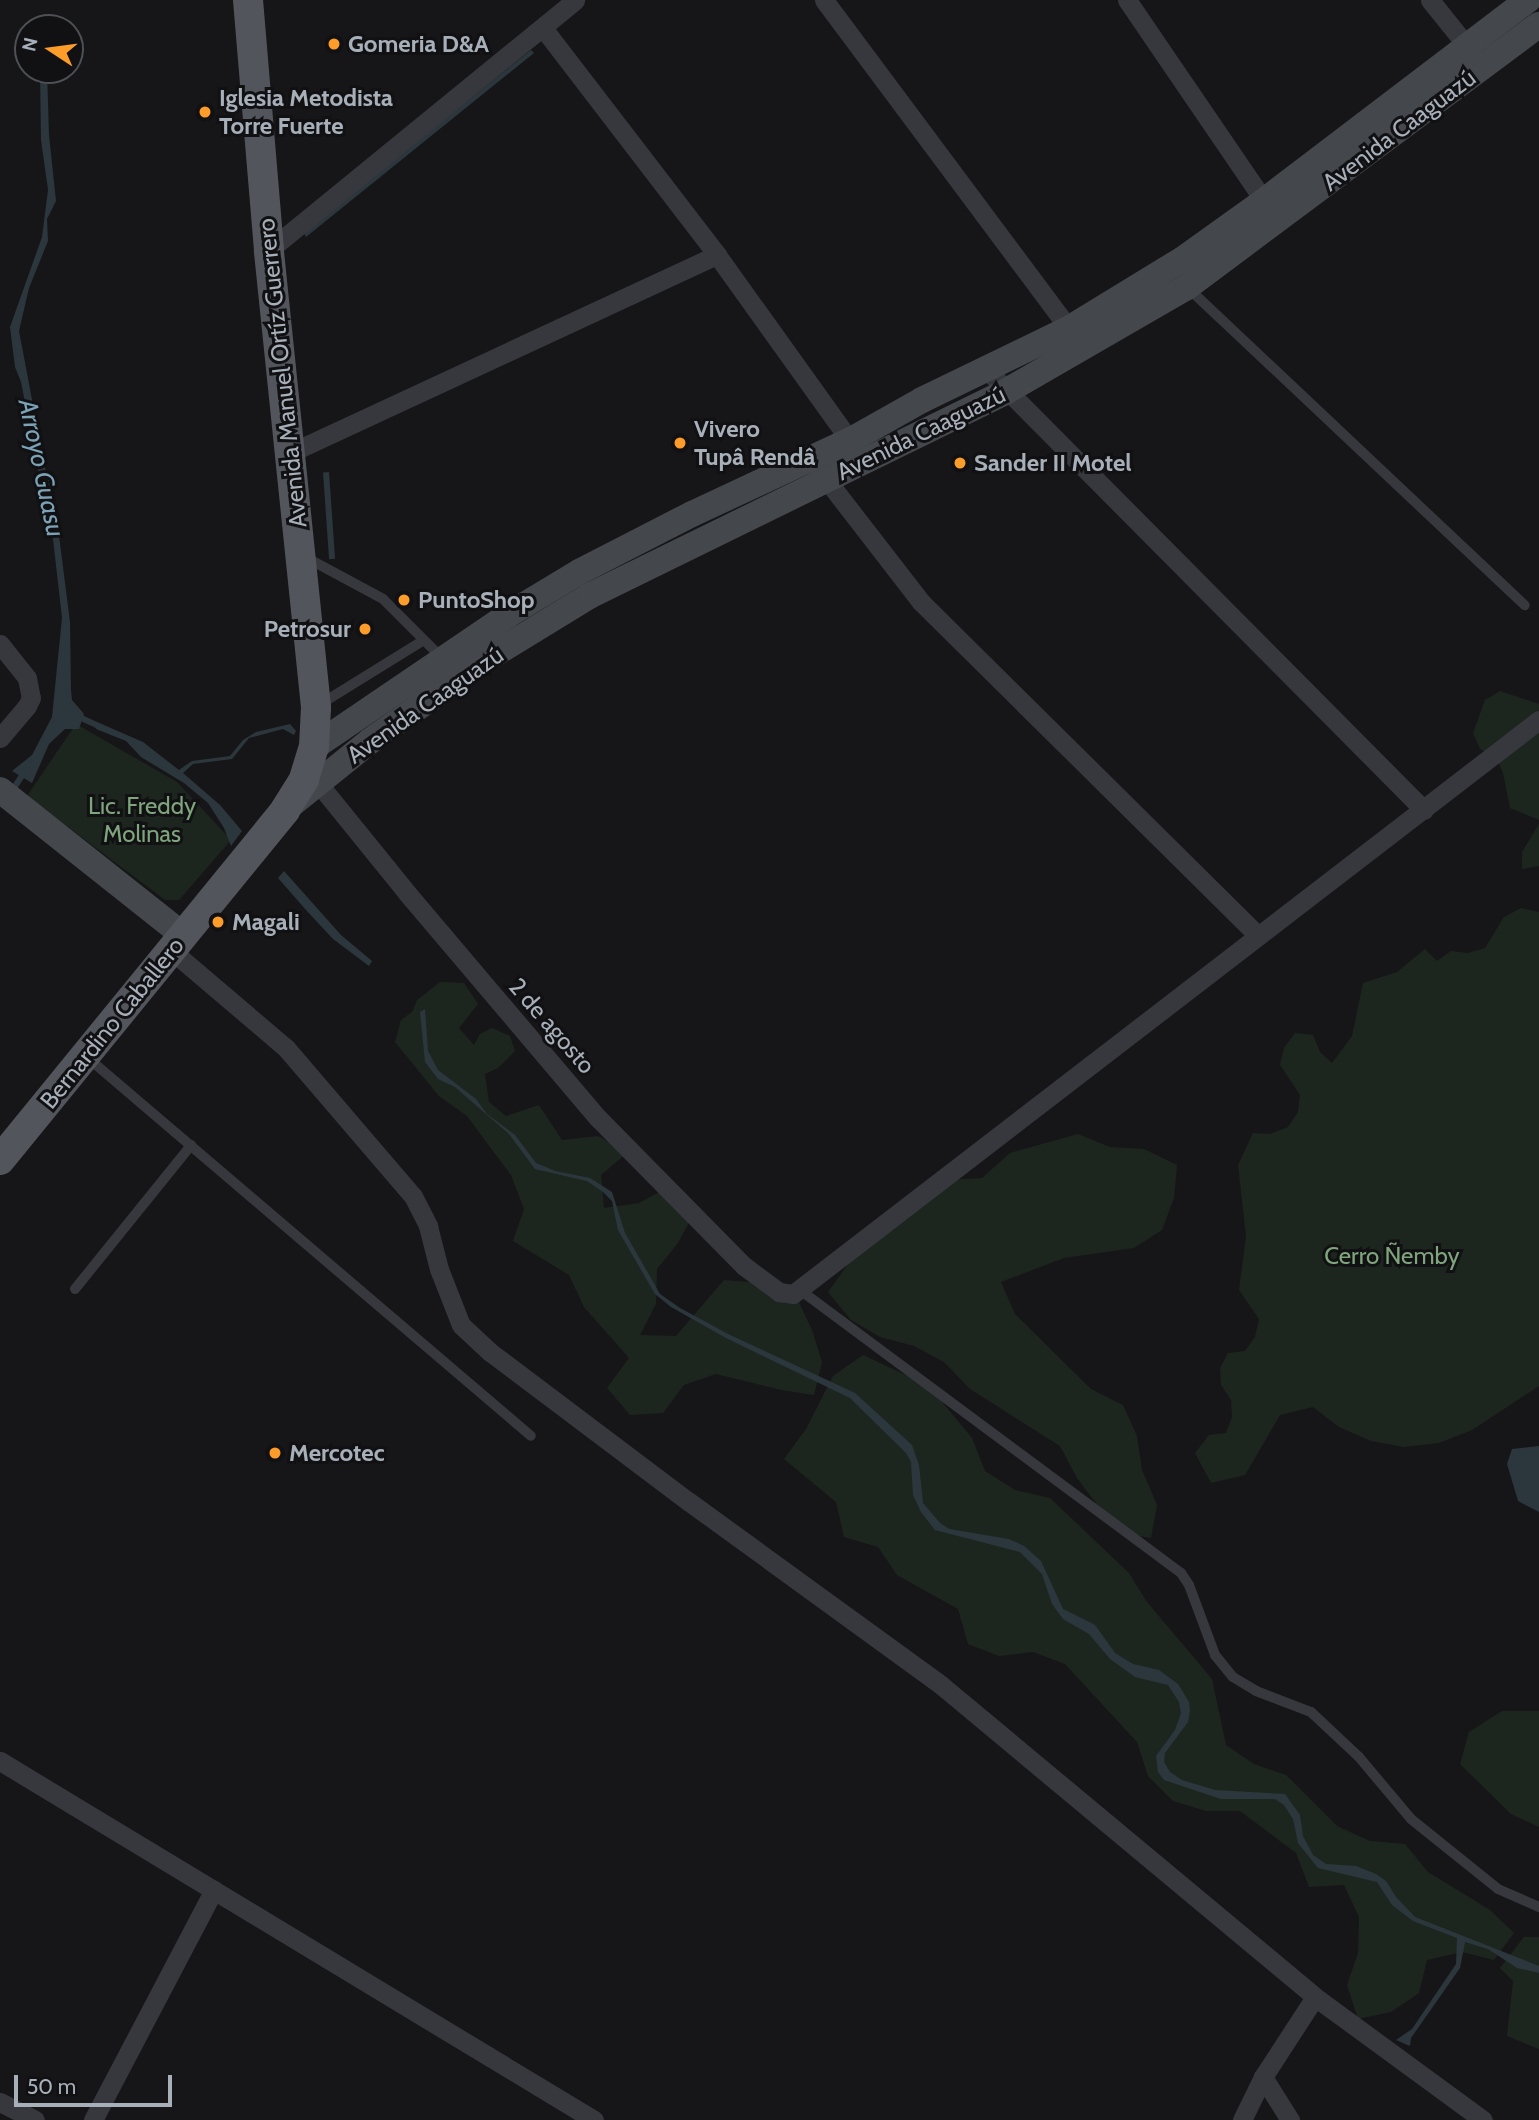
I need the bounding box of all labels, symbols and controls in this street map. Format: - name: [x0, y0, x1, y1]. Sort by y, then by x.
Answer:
- north arrow: [14, 14, 84, 84]
- place label: Gomeria D&A: [348, 30, 489, 58]
- text: N: [17, 35, 43, 54]
- marker: Gomeria D&A: [326, 36, 342, 52]
- street label: Avenida Caaguazú: [1317, 63, 1481, 197]
- place label: Iglesia Metodista Torre Fuerte: [219, 84, 393, 140]
- marker: Iglesia Metodista Torre Fuerte: [197, 104, 213, 120]
- street label: Avenida Manuel Ortíz Guerrero: [251, 217, 313, 529]
- street label: Avenida Caaguazú: [832, 380, 1010, 486]
- water label: Arroyo Guasu: [11, 396, 71, 540]
- place label: Vivero Tupâ Rendâ: [694, 415, 816, 471]
- marker: Vivero Tupâ Rendâ: [672, 435, 688, 451]
- place label: Sander II Motel: [974, 449, 1132, 477]
- marker: Sander II Motel: [952, 455, 968, 471]
- place label: PuntoShop: [418, 586, 534, 614]
- marker: PuntoShop: [396, 592, 412, 608]
- place label: Petrosur: [264, 615, 351, 643]
- marker: Petrosur: [357, 621, 373, 637]
- street label: Avenida Caaguazú: [341, 640, 509, 770]
- park label: Lic. Freddy Molinas: [88, 792, 196, 848]
- place label: Magali: [232, 908, 300, 936]
- marker: Magali: [210, 914, 226, 930]
- street label: Bernardino Caballero: [34, 932, 190, 1114]
- street label: 2 de agosto: [503, 972, 601, 1080]
- park label: Cerro Ñemby: [1324, 1242, 1460, 1270]
- place label: Mercotec: [289, 1439, 385, 1467]
- marker: Mercotec: [267, 1445, 283, 1461]
- scale bar: [18, 2060, 175, 2104]
- text: 50 m: [27, 2074, 76, 2099]

